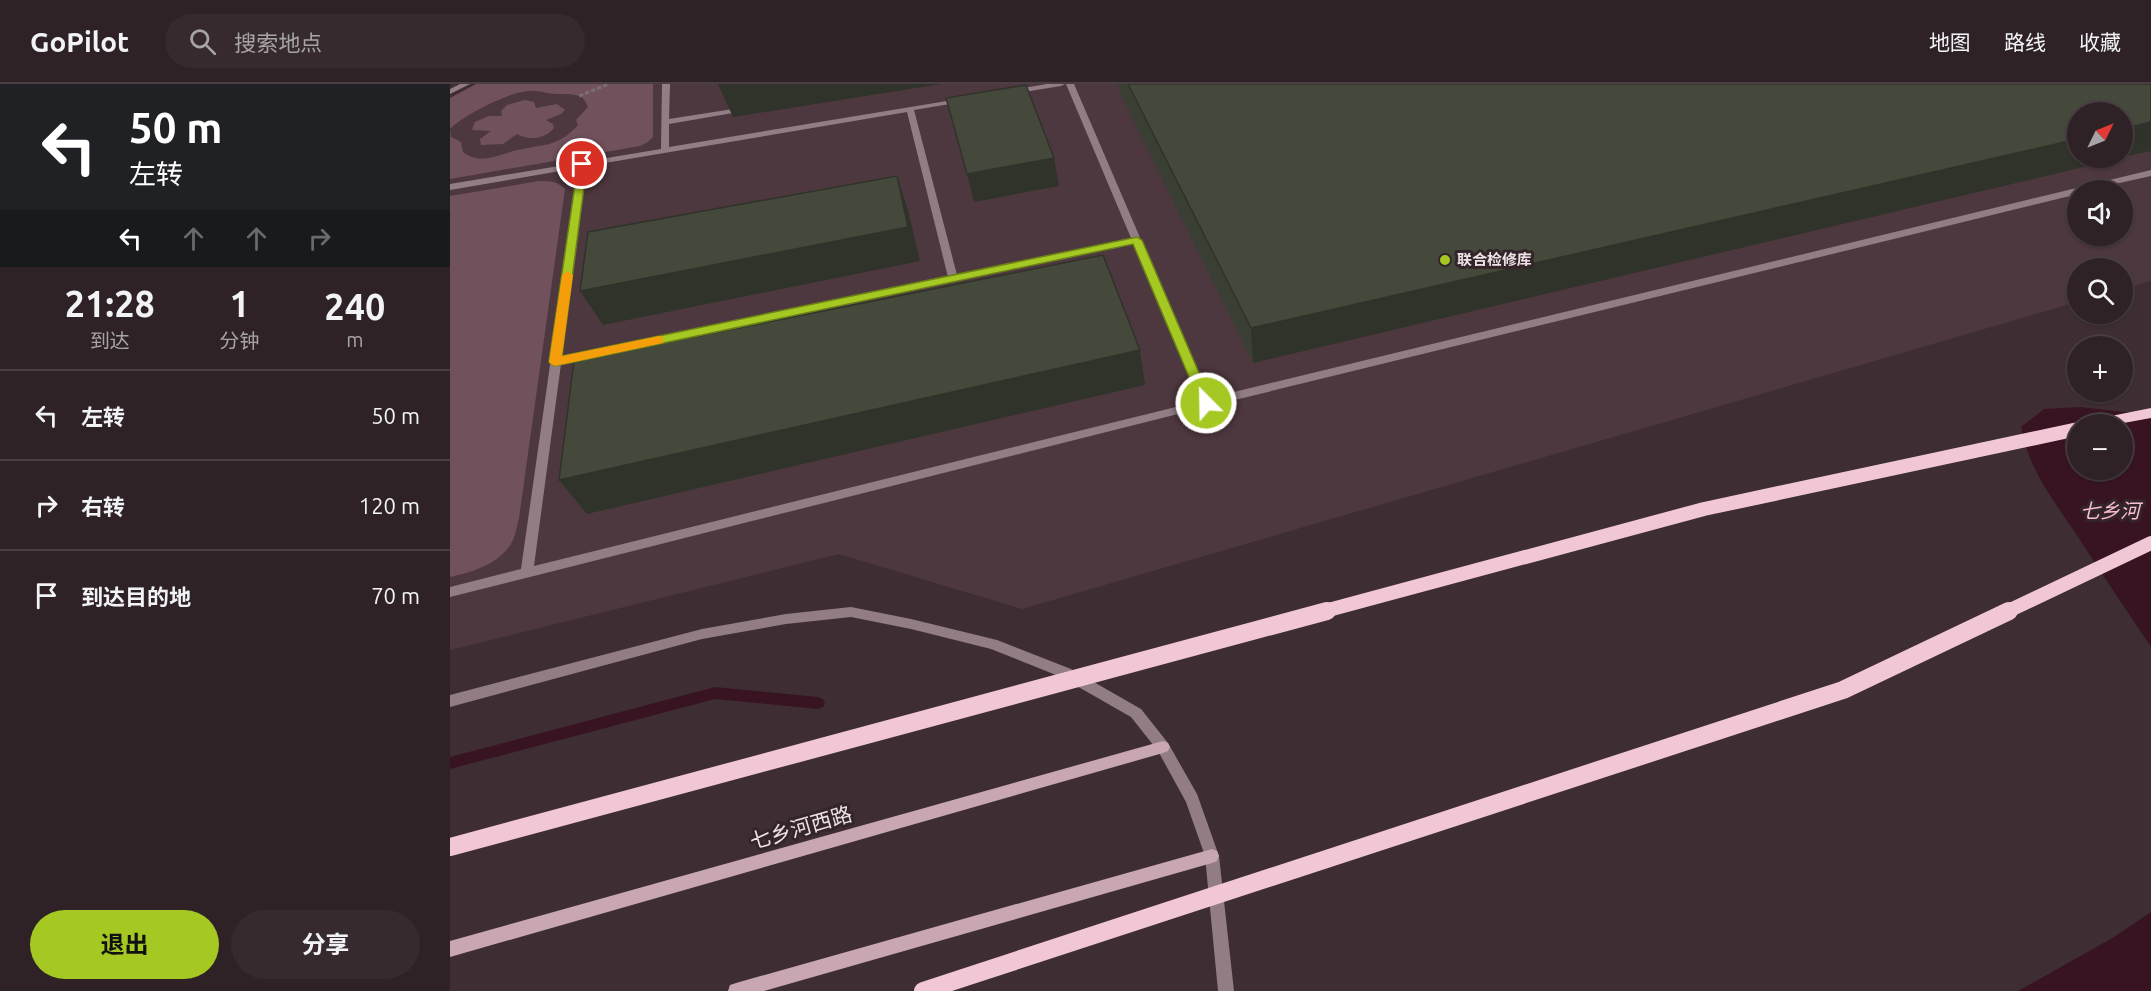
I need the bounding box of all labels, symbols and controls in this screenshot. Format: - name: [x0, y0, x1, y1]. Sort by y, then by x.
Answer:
- search box: [165, 14, 585, 68]
- icon: search: [186, 25, 219, 58]
- text: GoPilot: [30, 26, 129, 57]
- text: 搜索地点: [234, 30, 322, 55]
- text: 地图: [1929, 30, 1971, 54]
- text: 路线: [2004, 30, 2046, 54]
- text: 收藏: [2079, 30, 2121, 54]
- north arrow: [2067, 102, 2133, 168]
- map controls: [2067, 102, 2133, 480]
- text: 50 m: [129, 104, 223, 151]
- icon: left: [30, 108, 108, 186]
- pin: [556, 138, 607, 189]
- icon: arrive: [565, 147, 598, 180]
- text: 左转: [129, 159, 183, 189]
- button: sound: [2067, 180, 2133, 246]
- icon: left: [114, 222, 147, 255]
- icon: ahead: [177, 222, 210, 255]
- icon: ahead: [240, 222, 273, 255]
- icon: right: [303, 222, 336, 255]
- place label: 联合检修库: [1457, 251, 1532, 268]
- marker: 联合检修库: [1438, 253, 1452, 267]
- button: search: [2067, 258, 2133, 324]
- text: 21:28: [65, 283, 155, 324]
- text: 1: [229, 283, 250, 324]
- text: 240: [324, 286, 385, 327]
- text: m: [346, 328, 363, 351]
- text: 到达: [90, 329, 130, 352]
- text: 分钟: [220, 329, 260, 352]
- button: +: [2067, 336, 2133, 402]
- position arrow: [1174, 371, 1238, 435]
- icon: left: [30, 399, 63, 432]
- text: 50 m: [371, 403, 420, 428]
- text: 左转: [81, 404, 125, 429]
- button: −: [2067, 414, 2133, 480]
- icon: right: [30, 489, 63, 522]
- text: 120 m: [359, 493, 420, 518]
- text: 右转: [81, 494, 125, 519]
- water label: 七乡河: [2080, 499, 2144, 522]
- icon: arrive: [30, 579, 63, 612]
- text: 70 m: [371, 583, 420, 608]
- text: 到达目的地: [81, 584, 191, 609]
- street label: 七乡河西路: [747, 801, 854, 853]
- button: 退出: [30, 910, 219, 979]
- button: 分享: [231, 910, 420, 979]

